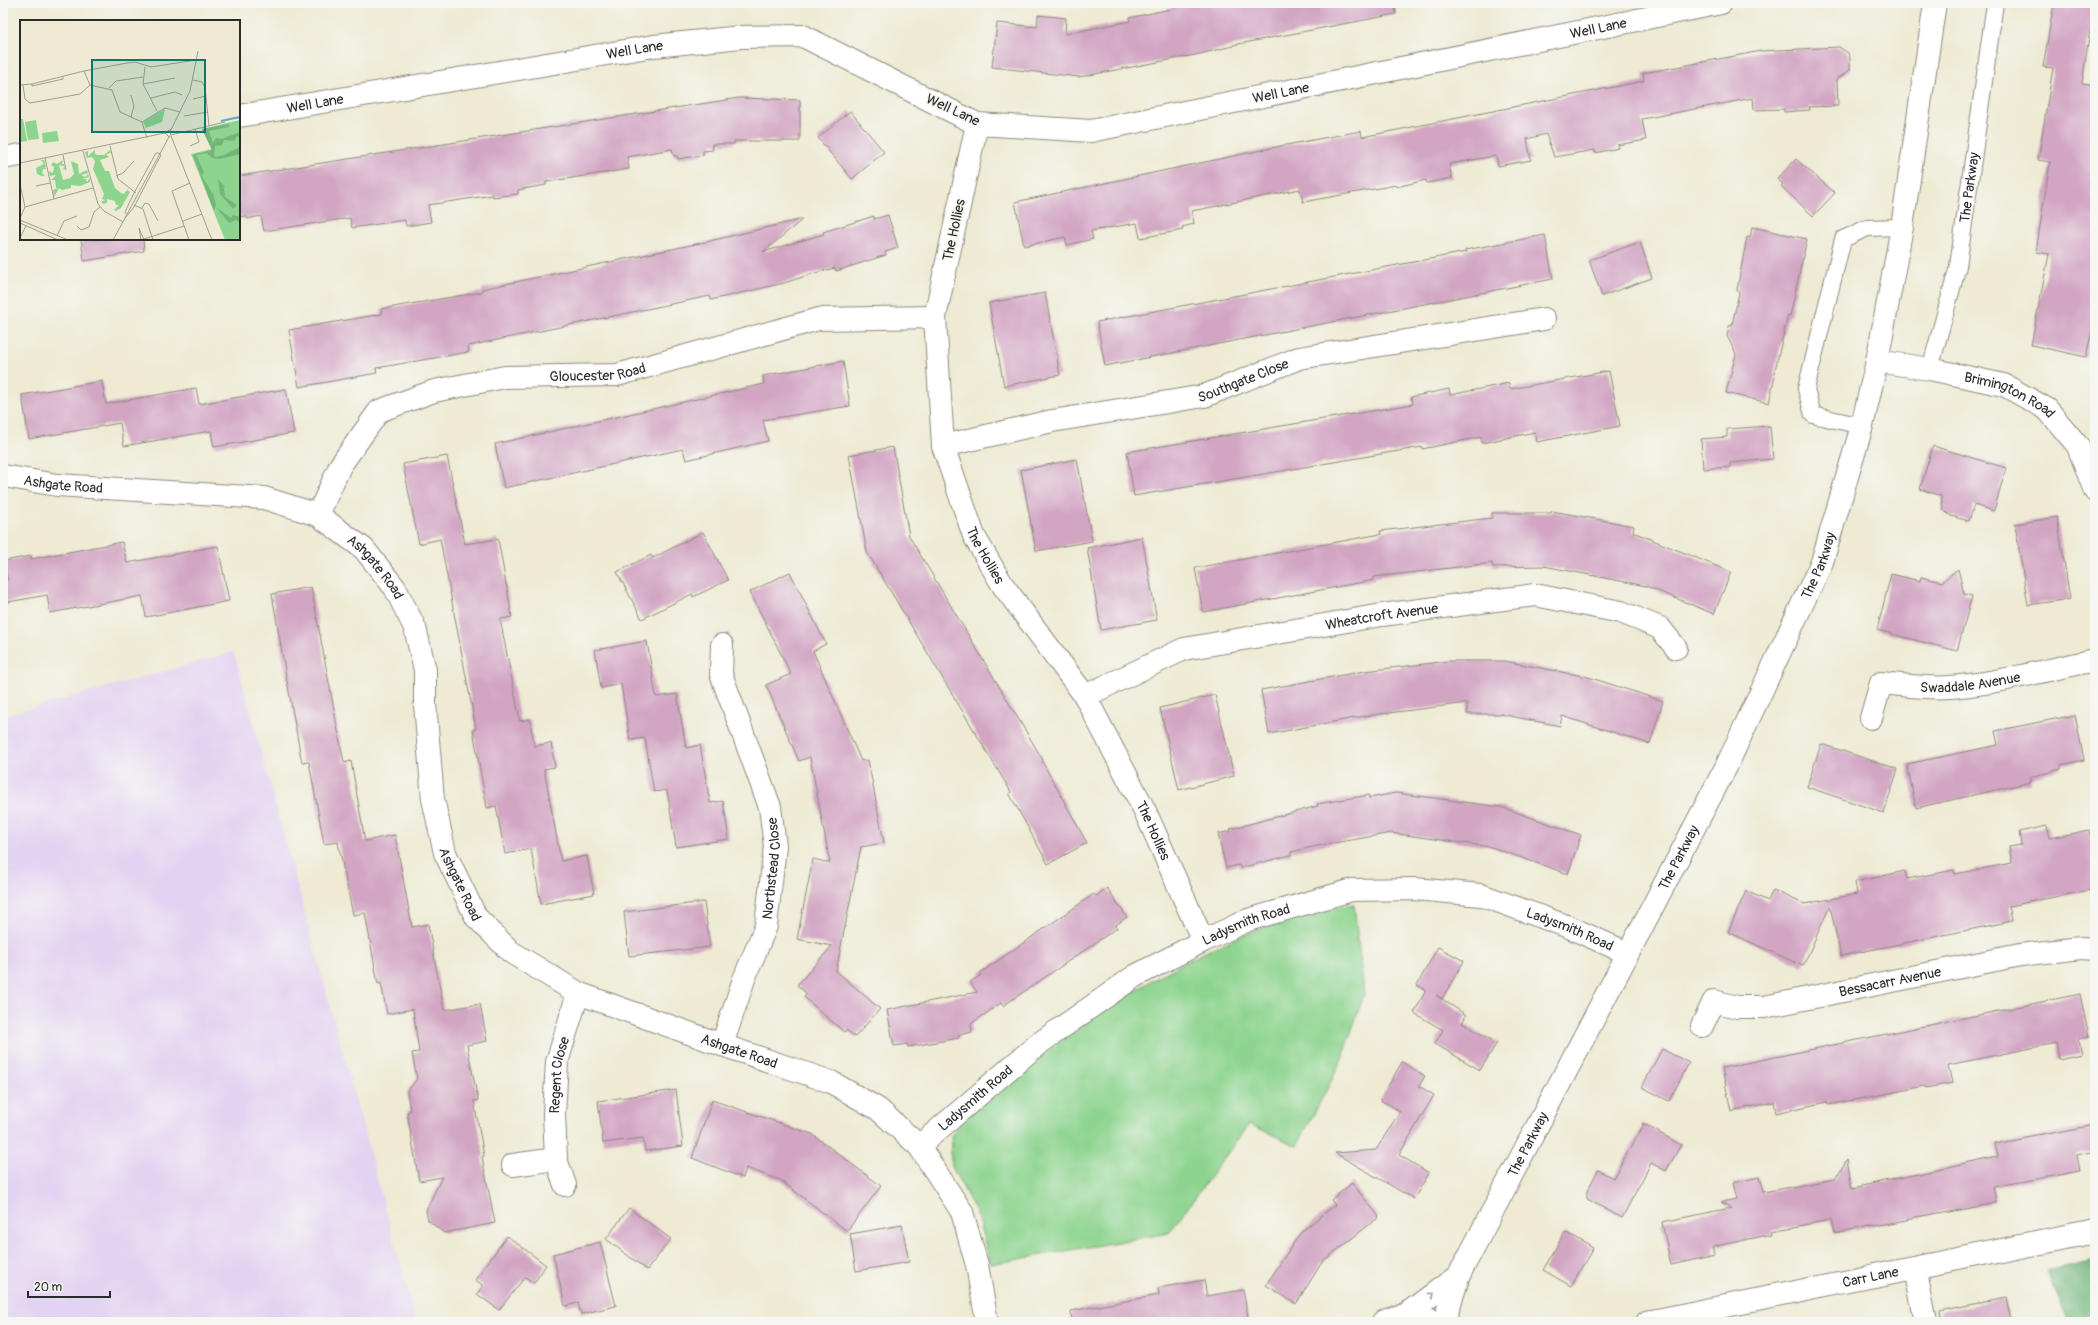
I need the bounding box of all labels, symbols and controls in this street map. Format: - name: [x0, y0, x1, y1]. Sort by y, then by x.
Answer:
- street label: Well Lane: [1568, 14, 1628, 42]
- inset map: [20, 20, 240, 240]
- street label: Well Lane: [605, 37, 664, 62]
- street label: Well Lane: [1251, 78, 1311, 107]
- street label: Well Lane: [285, 90, 345, 116]
- street label: Well Lane: [923, 90, 983, 130]
- street label: The Parkway: [1956, 151, 1982, 224]
- street label: The Hollies: [939, 197, 969, 263]
- street label: Southgate Close: [1197, 355, 1291, 405]
- street label: Gloucester Road: [549, 359, 648, 385]
- street label: Brimington Road: [1963, 368, 2059, 421]
- street label: Ashgate Road: [22, 471, 104, 496]
- street label: The Hollies: [963, 524, 1009, 587]
- street label: The Parkway: [1797, 530, 1839, 602]
- street label: Ashgate Road: [344, 531, 408, 602]
- street label: Wheatcroft Avenue: [1324, 599, 1439, 633]
- street label: Swaddale Avenue: [1920, 668, 2022, 696]
- street label: The Hollies: [1133, 798, 1175, 863]
- street label: Northstead Close: [758, 816, 784, 920]
- street label: The Parkway: [1654, 822, 1702, 893]
- street label: Ashgate Road: [436, 846, 485, 924]
- street label: Ladysmith Road: [1199, 900, 1292, 949]
- street label: Ladysmith Road: [1524, 904, 1616, 954]
- street label: Bessacarr Avenue: [1837, 963, 1943, 1000]
- street label: Ashgate Road: [699, 1030, 780, 1072]
- street label: Regent Close: [546, 1034, 573, 1114]
- street label: Ladysmith Road: [934, 1061, 1016, 1134]
- street label: The Parkway: [1504, 1109, 1552, 1180]
- street label: Carr Lane: [1841, 1263, 1900, 1291]
- scale bar: [28, 1273, 110, 1299]
- text: 20 m: [34, 1280, 63, 1295]
- one-way arrow: [1428, 1293, 1435, 1300]

